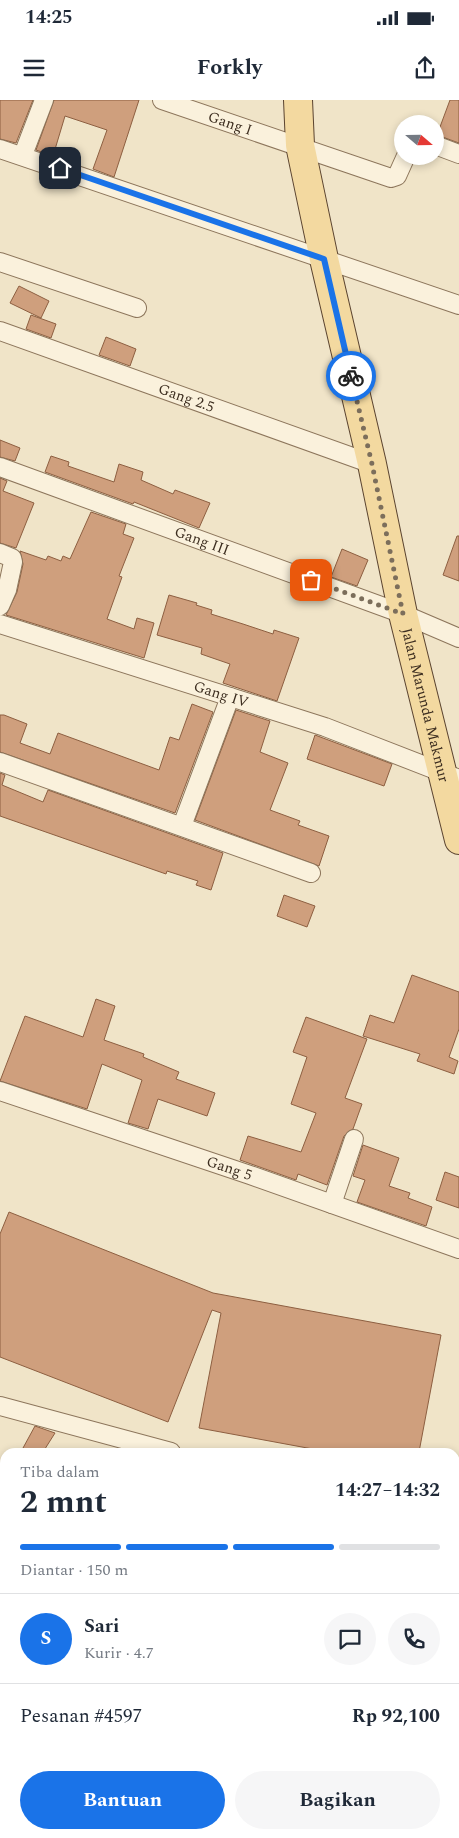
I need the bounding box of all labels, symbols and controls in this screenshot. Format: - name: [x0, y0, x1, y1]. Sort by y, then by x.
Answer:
- text: 14:25: [25, 3, 73, 32]
- text: Forkly: [197, 51, 262, 84]
- icon: menu: [20, 54, 48, 82]
- icon: share: [411, 54, 439, 82]
- street label: Gang I: [205, 105, 255, 141]
- north arrow: [394, 115, 444, 165]
- map controls: [394, 115, 444, 165]
- pin: [39, 147, 81, 189]
- icon: home: [46, 154, 74, 182]
- courier: [326, 351, 376, 401]
- icon: bike: [337, 362, 365, 390]
- street label: Gang 2.5: [155, 377, 218, 418]
- street label: Gang III: [171, 520, 233, 561]
- pin: [290, 559, 332, 601]
- icon: bag: [297, 566, 325, 594]
- street label: Jalan Marunda Makmur: [395, 625, 456, 785]
- street label: Gang IV: [191, 675, 252, 714]
- street label: Gang 5: [203, 1150, 255, 1186]
- text: Tiba dalam: [20, 1460, 100, 1484]
- text: 14:27–14:32: [335, 1476, 440, 1505]
- text: 2 mnt: [20, 1478, 107, 1527]
- text: Diantar · 150 m: [20, 1558, 128, 1582]
- text: Sari: [84, 1612, 119, 1641]
- button: chat: [324, 1613, 376, 1665]
- button: phone: [388, 1613, 440, 1665]
- text: S: [41, 1624, 51, 1653]
- text: Kurir · 4.7: [84, 1641, 154, 1665]
- text: Pesanan #4597: [20, 1702, 142, 1731]
- text: Rp 92,100: [352, 1702, 440, 1731]
- button: Bantuan: [20, 1771, 225, 1829]
- button: Bagikan: [235, 1771, 440, 1829]

